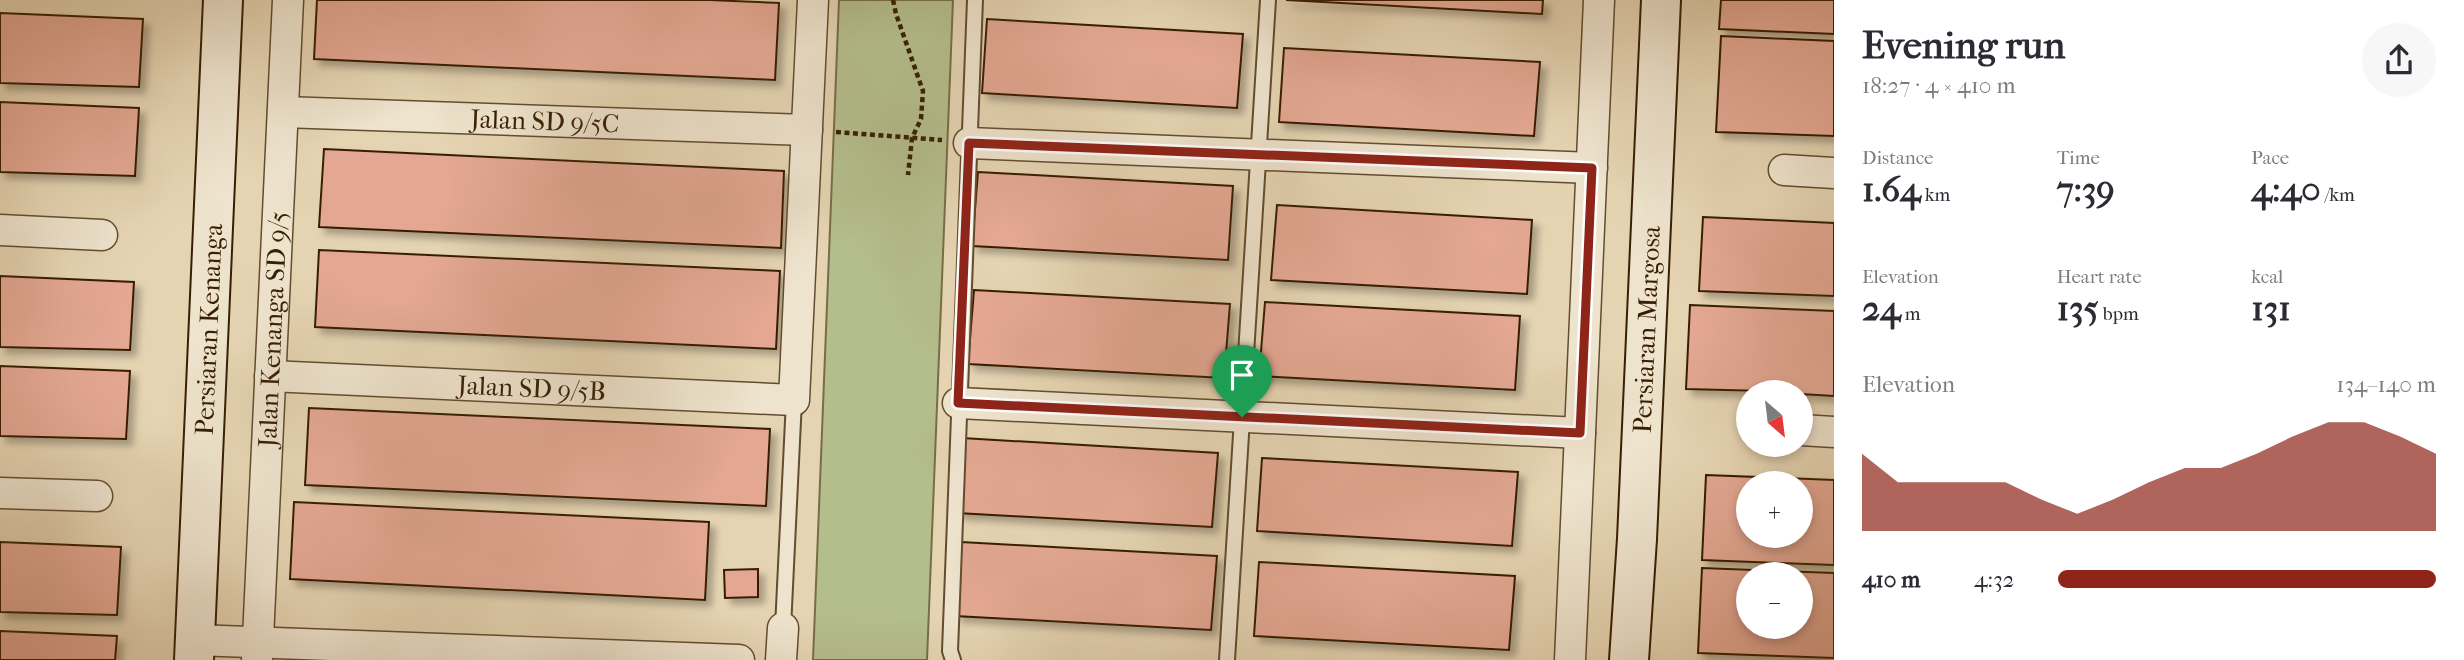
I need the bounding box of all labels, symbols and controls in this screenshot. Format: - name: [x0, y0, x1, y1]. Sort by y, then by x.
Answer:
- text: Evening run: [1862, 23, 2065, 68]
- button: share: [2362, 23, 2436, 97]
- text: 18:27 · 4 × 410 m: [1862, 72, 2016, 99]
- street label: Jalan SD 9/5C: [468, 103, 620, 140]
- text: Distance: [1862, 147, 1933, 169]
- text: Time: [2057, 147, 2100, 169]
- text: Pace: [2251, 147, 2289, 169]
- text: 1.64: [1862, 169, 1921, 210]
- text: 7:39: [2057, 169, 2115, 210]
- text: 4:40: [2251, 169, 2320, 210]
- text: km: [1921, 184, 1950, 206]
- text: /km: [2320, 184, 2355, 206]
- street label: Jalan Kenanga SD 9/5: [252, 211, 294, 450]
- street label: Persiaran Kenanga: [189, 222, 229, 436]
- street label: Persiaran Margosa: [1627, 224, 1667, 434]
- text: Elevation: [1862, 266, 1939, 288]
- text: Heart rate: [2057, 266, 2142, 288]
- text: kcal: [2251, 266, 2283, 288]
- text: 24: [1862, 288, 1901, 329]
- text: 135: [2057, 288, 2099, 329]
- text: 131: [2251, 288, 2291, 329]
- text: m: [1901, 303, 1921, 325]
- text: bpm: [2099, 303, 2139, 325]
- pin: [1212, 345, 1272, 417]
- icon: arrive: [1223, 356, 1261, 394]
- street label: Jalan SD 9/5B: [455, 370, 606, 407]
- text: Elevation: [1862, 371, 1955, 398]
- text: 134–140 m: [2336, 371, 2436, 398]
- north arrow: [1736, 380, 1813, 457]
- map controls: [1736, 380, 1813, 639]
- button: +: [1736, 471, 1813, 548]
- button: −: [1736, 562, 1813, 639]
- text: 410 m: [1862, 566, 1920, 593]
- text: 4:32: [1974, 566, 2014, 593]

